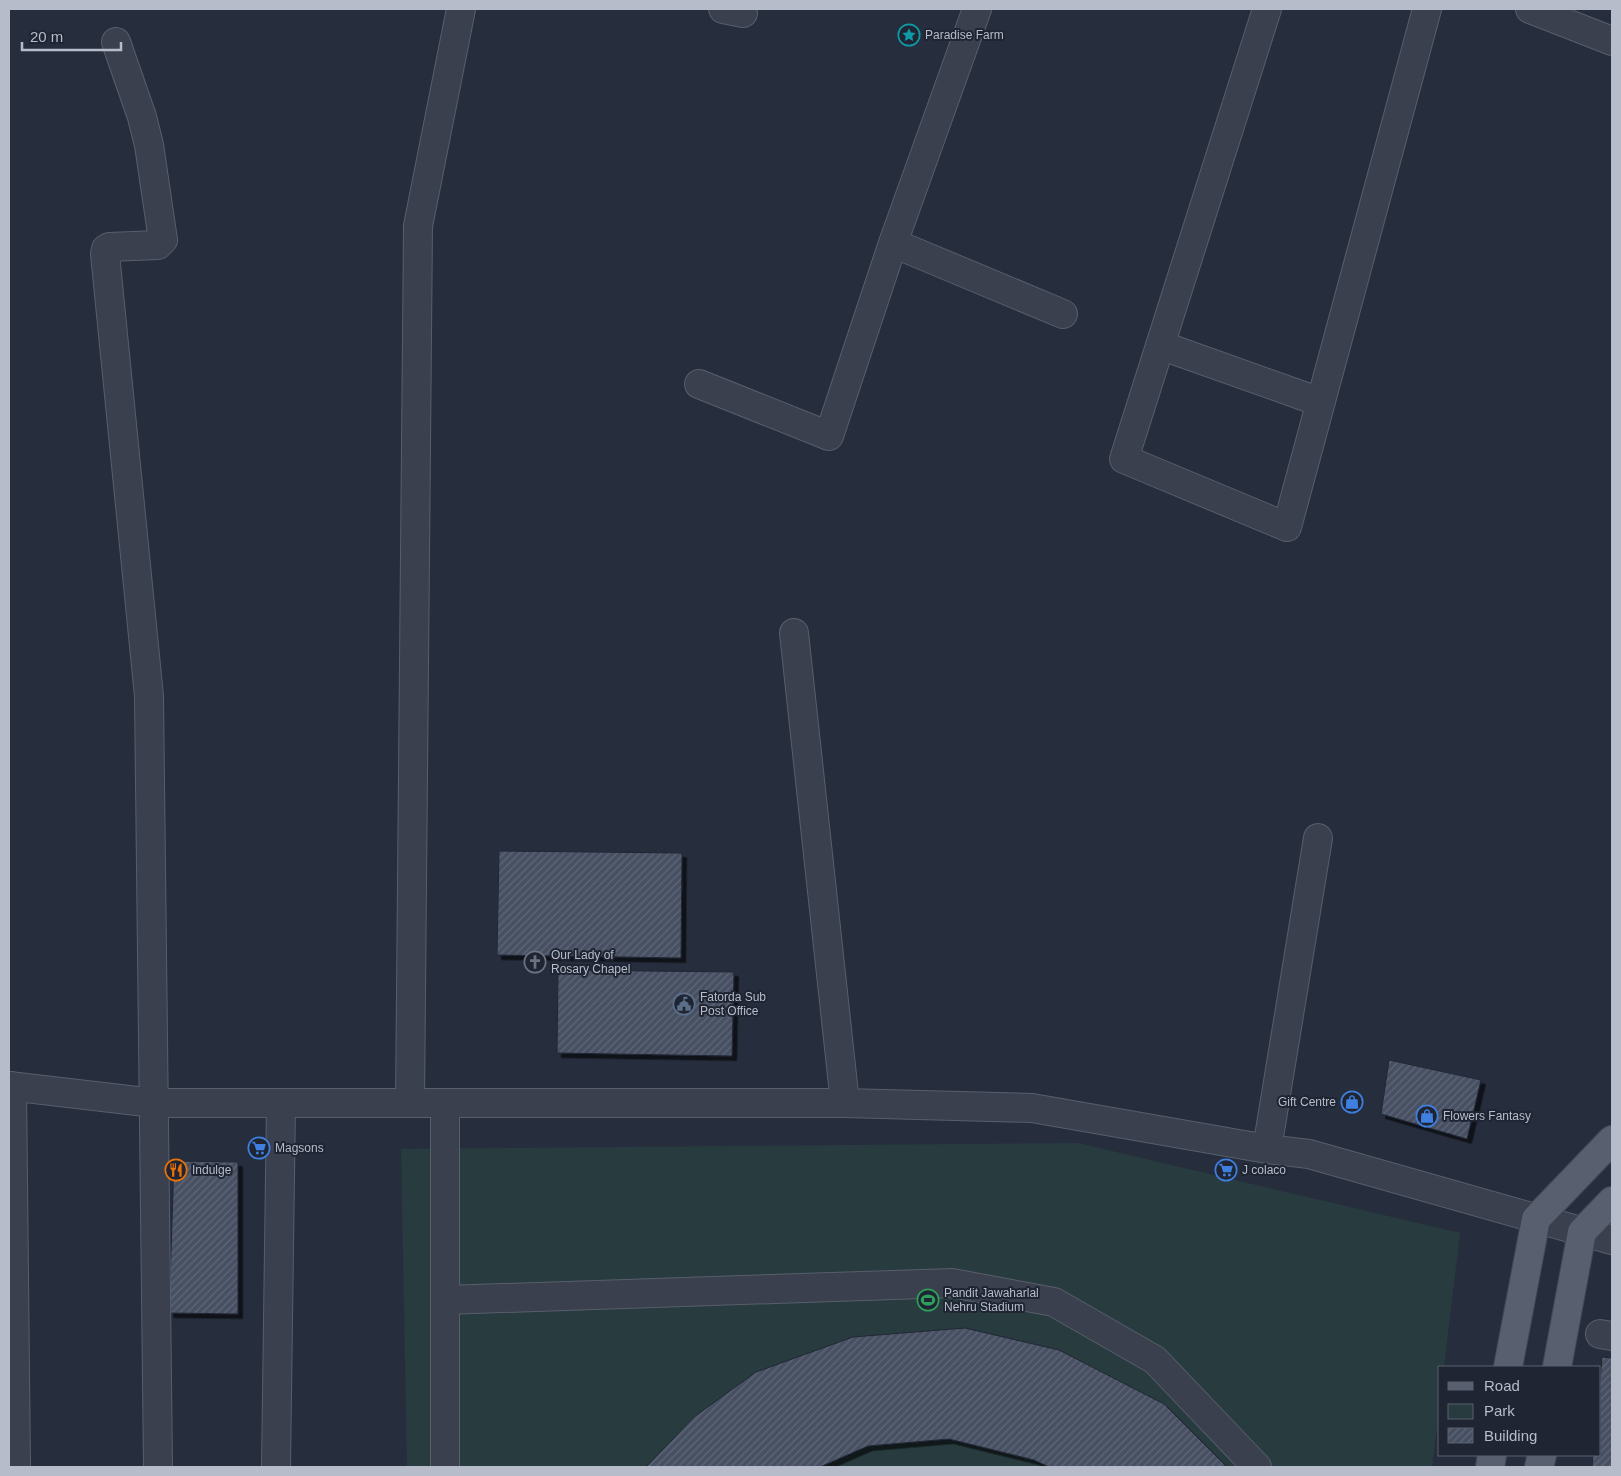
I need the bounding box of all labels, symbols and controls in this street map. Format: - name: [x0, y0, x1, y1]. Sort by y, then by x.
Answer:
- scale bar: [22, 20, 121, 52]
- place icon: Paradise Farm: [897, 23, 921, 47]
- text: 20 m: [30, 28, 63, 45]
- place label: Paradise Farm: [925, 28, 1004, 42]
- place label: Our Lady of Rosary Chapel: [551, 948, 630, 976]
- church icon: Our Lady of Rosary Chapel: [523, 950, 547, 974]
- place label: Fatorda Sub Post Office: [700, 990, 766, 1018]
- public building icon: Fatorda Sub Post Office: [672, 992, 696, 1016]
- shop icon: Gift Centre: [1340, 1090, 1364, 1114]
- place label: Gift Centre: [1278, 1095, 1336, 1109]
- shop icon: Flowers Fantasy: [1415, 1104, 1439, 1128]
- place label: Flowers Fantasy: [1443, 1109, 1531, 1123]
- supermarket icon: Magsons: [247, 1136, 271, 1160]
- place label: Magsons: [275, 1141, 324, 1155]
- restaurant icon: Indulge: [164, 1158, 188, 1182]
- supermarket icon: J colaco: [1214, 1158, 1238, 1182]
- place label: Indulge: [192, 1163, 232, 1177]
- place label: J colaco: [1242, 1163, 1286, 1177]
- place label: Pandit Jawaharlal Nehru Stadium: [944, 1286, 1039, 1314]
- sports icon: Pandit Jawaharlal Nehru Stadium: [916, 1288, 940, 1312]
- legend: [1438, 1366, 1601, 1456]
- text: Road: [1484, 1377, 1520, 1394]
- text: Park: [1484, 1402, 1515, 1419]
- text: Building: [1484, 1427, 1537, 1444]

